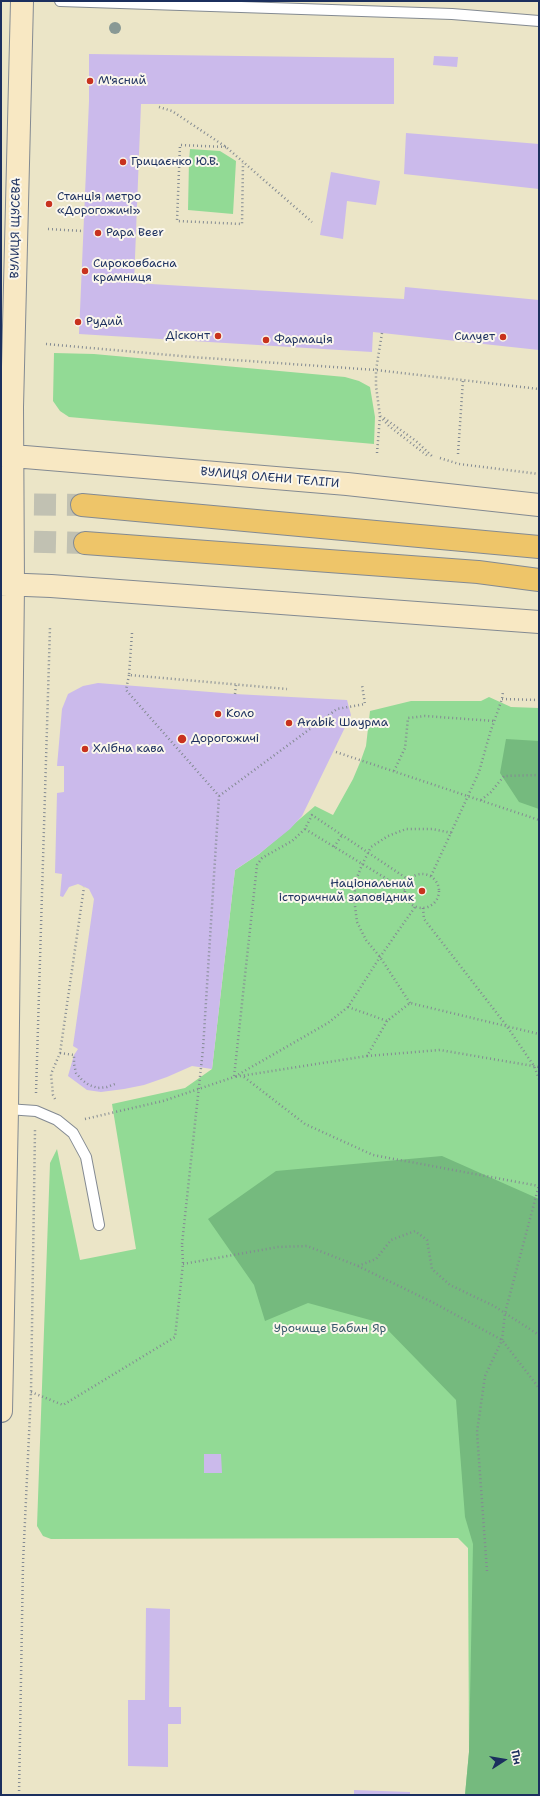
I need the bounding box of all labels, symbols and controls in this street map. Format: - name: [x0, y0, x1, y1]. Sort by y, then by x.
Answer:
- place label: М'ясний: [98, 74, 146, 88]
- marker: М'ясний: [85, 76, 95, 86]
- place label: Грицаєнко Ю.В.: [131, 155, 219, 169]
- marker: Грицаєнко Ю.В.: [118, 157, 128, 167]
- street label: ВУЛИЦЯ ЩУСЄВА: [8, 178, 24, 278]
- place label: Станція метро «Дорогожичі»: [57, 190, 141, 218]
- marker: Станція метро «Дорогожичі»: [44, 199, 54, 209]
- place label: Papa Beer: [106, 226, 164, 240]
- marker: Papa Beer: [93, 228, 103, 238]
- place label: Сироковбасна крамниця: [93, 257, 177, 285]
- marker: Сироковбасна крамниця: [80, 266, 90, 276]
- place label: Рудий: [86, 315, 123, 329]
- marker: Рудий: [73, 317, 83, 327]
- place label: Дісконт: [166, 329, 210, 343]
- place label: Силует: [454, 330, 495, 344]
- marker: Дісконт: [213, 331, 223, 341]
- marker: Силует: [498, 332, 508, 342]
- place label: Фармація: [274, 333, 333, 347]
- marker: Фармація: [261, 335, 271, 345]
- street label: ВУЛИЦЯ ОЛЕНИ ТЕЛІГИ: [200, 465, 340, 491]
- place label: Коло: [226, 707, 254, 721]
- marker: Коло: [213, 709, 223, 719]
- place label: Arabik Шаурма: [297, 716, 388, 730]
- marker: Arabik Шаурма: [284, 718, 294, 728]
- place label: Дорогожичі: [191, 732, 259, 746]
- marker: Дорогожичі: [176, 733, 188, 745]
- place label: Хлібна кава: [93, 742, 164, 756]
- marker: Хлібна кава: [80, 744, 90, 754]
- place label: Національний історичний заповідник: [279, 877, 414, 905]
- marker: Національний історичний заповідник: [417, 886, 427, 896]
- park label: Урочище Бабин Яр: [274, 1322, 386, 1336]
- north arrow: [484, 1740, 524, 1780]
- text: Пн: [507, 1749, 525, 1766]

